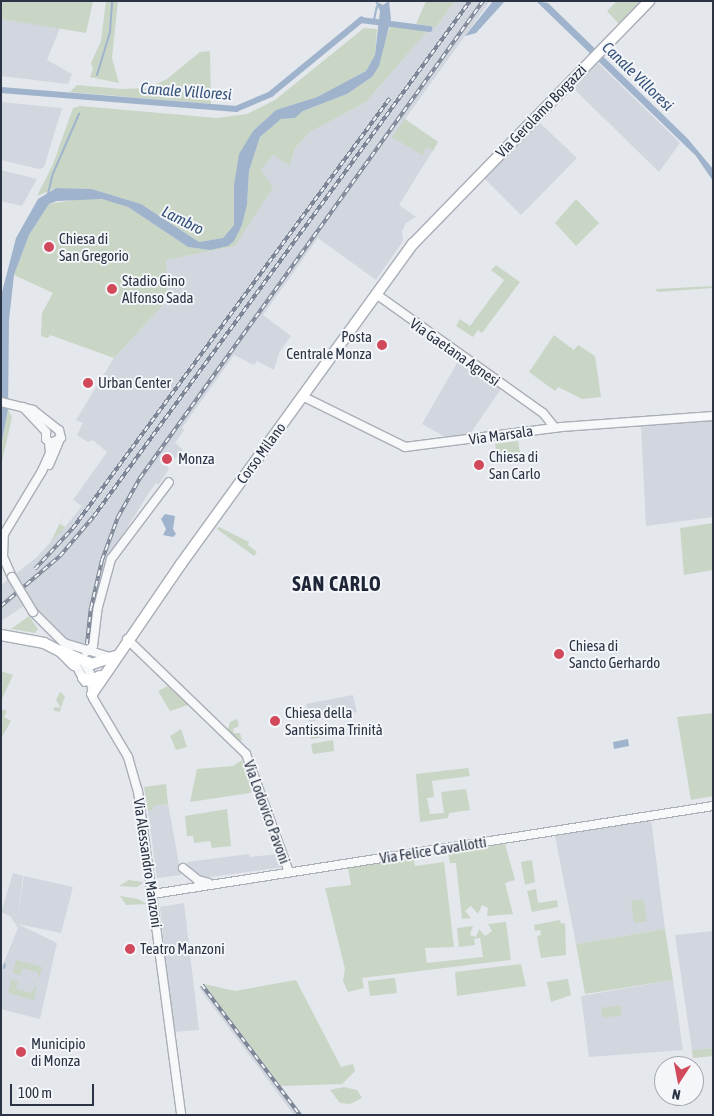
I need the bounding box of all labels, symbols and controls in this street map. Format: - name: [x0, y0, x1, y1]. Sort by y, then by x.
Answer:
- water label: Canale Villoresi: [598, 37, 678, 115]
- street label: Via Gerolamo Borgazzi: [492, 61, 590, 161]
- water label: Canale Villoresi: [140, 78, 232, 104]
- water label: Lambro: [159, 201, 207, 239]
- place label: Chiesa di San Gregorio: [59, 229, 129, 264]
- marker: Chiesa di San Gregorio: [43, 241, 55, 253]
- place label: Stadio Gino Alfonso Sada: [122, 271, 194, 306]
- marker: Stadio Gino Alfonso Sada: [106, 283, 118, 295]
- street label: Via Gaetana Agnesi: [407, 314, 503, 390]
- place label: Posta Centrale Monza: [286, 327, 372, 362]
- marker: Posta Centrale Monza: [376, 339, 388, 351]
- place label: Urban Center: [98, 374, 171, 392]
- marker: Urban Center: [82, 377, 94, 389]
- street label: Corso Milano: [233, 419, 289, 487]
- street label: Via Marsala: [468, 422, 534, 448]
- place label: Chiesa di San Carlo: [489, 447, 541, 482]
- place label: Monza: [178, 450, 215, 468]
- marker: Monza: [160, 452, 174, 466]
- marker: Chiesa di San Carlo: [473, 459, 485, 471]
- district label: SAN CARLO: [291, 571, 383, 595]
- place label: Chiesa di Sancto Gerhardo: [569, 636, 660, 671]
- marker: Chiesa di Sancto Gerhardo: [553, 648, 565, 660]
- place label: Chiesa della Santissima Trinità: [285, 703, 383, 738]
- marker: Chiesa della Santissima Trinità: [269, 715, 281, 727]
- street label: Via Lodovico Pavoni: [240, 758, 294, 866]
- street label: Via Alessandro Manzoni: [130, 797, 166, 929]
- street label: Via Felice Cavallotti: [378, 833, 488, 867]
- place label: Teatro Manzoni: [140, 940, 225, 958]
- marker: Teatro Manzoni: [124, 943, 136, 955]
- place label: Municipio di Monza: [31, 1034, 86, 1069]
- marker: Municipio di Monza: [15, 1046, 27, 1058]
- north arrow: [654, 1056, 704, 1106]
- scale bar: [12, 1074, 96, 1106]
- text: 100 m: [18, 1084, 52, 1101]
- text: N: [671, 1086, 682, 1103]

